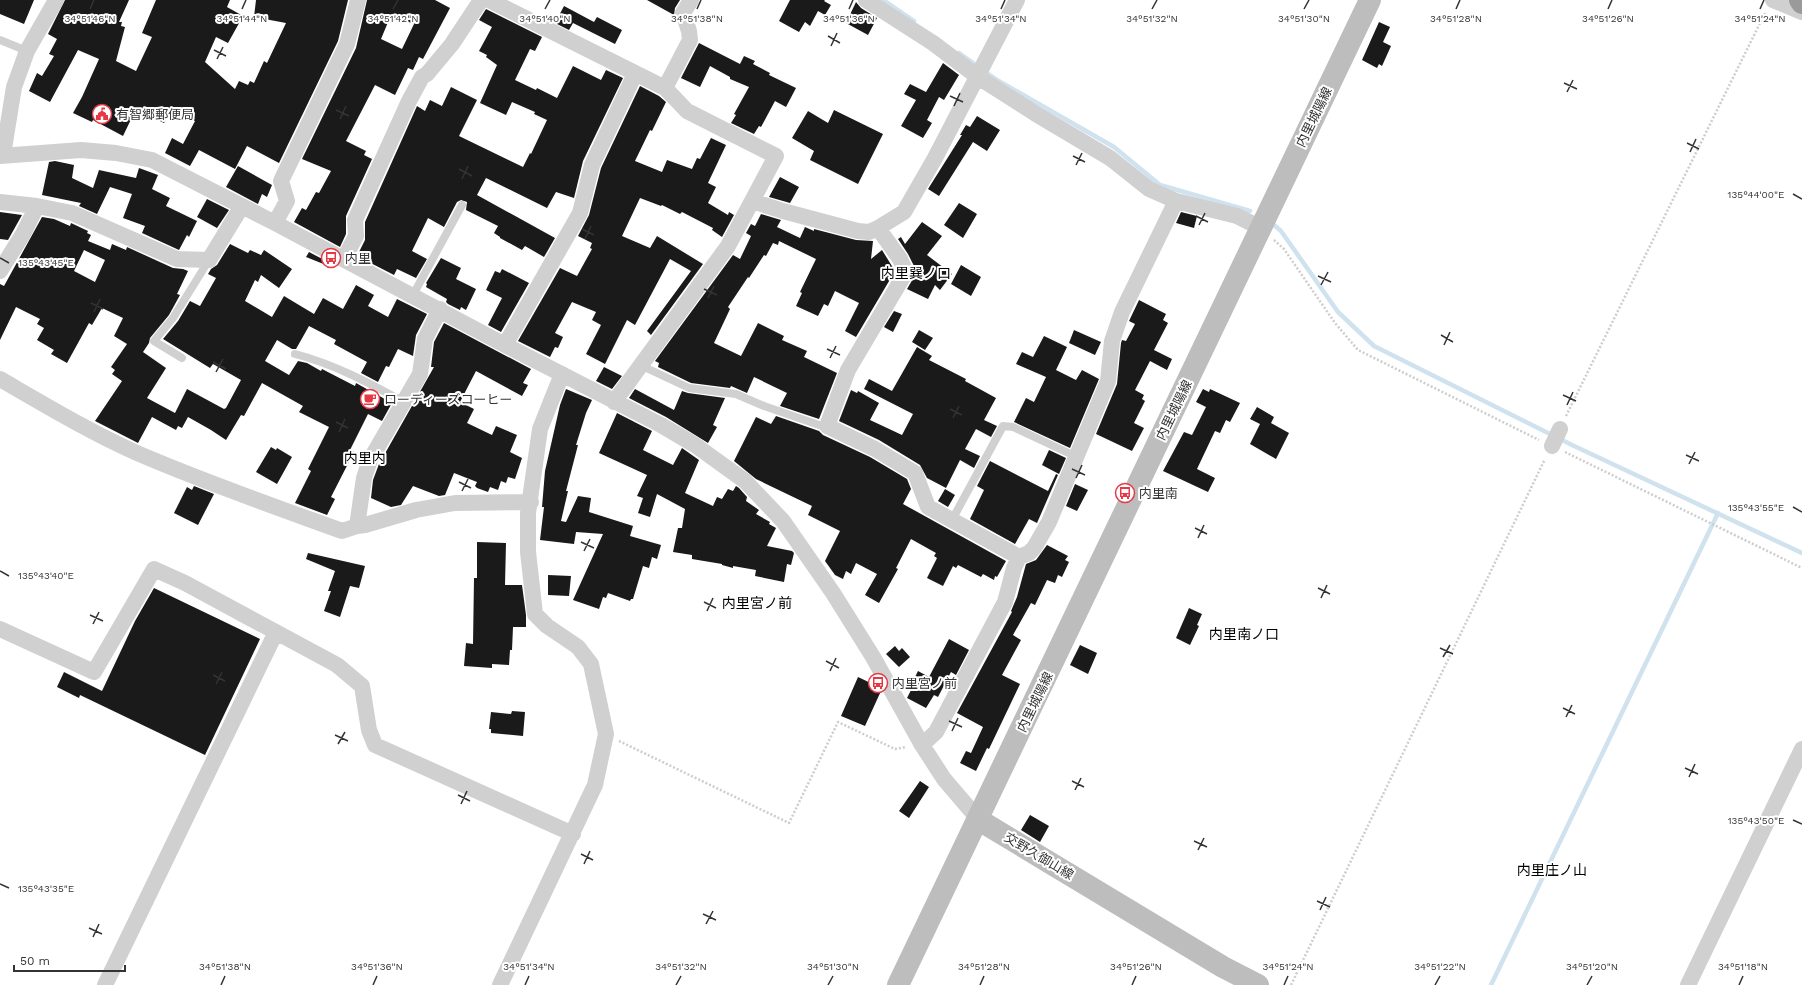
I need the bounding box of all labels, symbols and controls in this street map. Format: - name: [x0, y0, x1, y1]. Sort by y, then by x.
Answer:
- text: 34°51'46"N: [64, 13, 116, 24]
- text: 34°51'44"N: [217, 13, 267, 24]
- text: 34°51'42"N: [368, 13, 419, 24]
- text: 34°51'40"N: [519, 13, 571, 24]
- text: 34°51'38"N: [671, 13, 723, 24]
- text: 34°51'36"N: [823, 13, 875, 24]
- text: 34°51'34"N: [975, 13, 1027, 24]
- text: 34°51'32"N: [1126, 13, 1178, 24]
- text: 34°51'30"N: [1278, 13, 1330, 24]
- text: 34°51'28"N: [1430, 13, 1482, 24]
- text: 34°51'26"N: [1582, 13, 1634, 24]
- text: 34°51'24"N: [1734, 13, 1786, 24]
- street label: 内里城陽線: [1293, 84, 1335, 150]
- public building icon: 有智郷郵便局: [91, 103, 113, 125]
- place label: 有智郷郵便局: [116, 107, 194, 122]
- text: 135°44'00"E: [1728, 189, 1784, 200]
- bus stop icon: 内里: [320, 247, 342, 269]
- place label: 内里: [345, 251, 371, 266]
- text: 135°43'45"E: [18, 257, 74, 268]
- district label: 内里巽ノ口: [881, 265, 951, 281]
- street label: 内里城陽線: [1153, 377, 1195, 443]
- cafe icon: ローディーズコーヒー: [359, 388, 381, 410]
- place label: ローディーズコーヒー: [384, 392, 512, 407]
- district label: 内里内: [344, 450, 386, 466]
- bus stop icon: 内里南: [1114, 482, 1136, 504]
- place label: 内里南: [1139, 486, 1178, 501]
- text: 135°43'55"E: [1728, 502, 1784, 513]
- text: 135°43'40"E: [18, 570, 74, 581]
- district label: 内里宮ノ前: [722, 595, 792, 611]
- district label: 内里南ノ口: [1209, 626, 1279, 642]
- street label: 内里城陽線: [1014, 669, 1056, 735]
- bus stop icon: 内里宮ノ前: [867, 672, 889, 694]
- place label: 内里宮ノ前: [892, 676, 957, 691]
- text: 135°43'50"E: [1728, 815, 1784, 826]
- street label: 交野久御山線: [1002, 829, 1076, 883]
- district label: 内里庄ノ山: [1517, 862, 1587, 878]
- text: 135°43'35"E: [18, 883, 74, 894]
- scale bar: [14, 947, 125, 973]
- text: 50 m: [20, 954, 50, 968]
- text: 34°51'38"N: [199, 961, 251, 972]
- text: 34°51'36"N: [351, 961, 403, 972]
- text: 34°51'34"N: [503, 961, 555, 972]
- text: 34°51'32"N: [655, 961, 707, 972]
- text: 34°51'30"N: [807, 961, 859, 972]
- text: 34°51'28"N: [958, 961, 1010, 972]
- text: 34°51'26"N: [1110, 961, 1162, 972]
- text: 34°51'24"N: [1262, 961, 1314, 972]
- text: 34°51'22"N: [1414, 961, 1466, 972]
- text: 34°51'20"N: [1566, 961, 1618, 972]
- text: 34°51'18"N: [1718, 961, 1768, 972]

